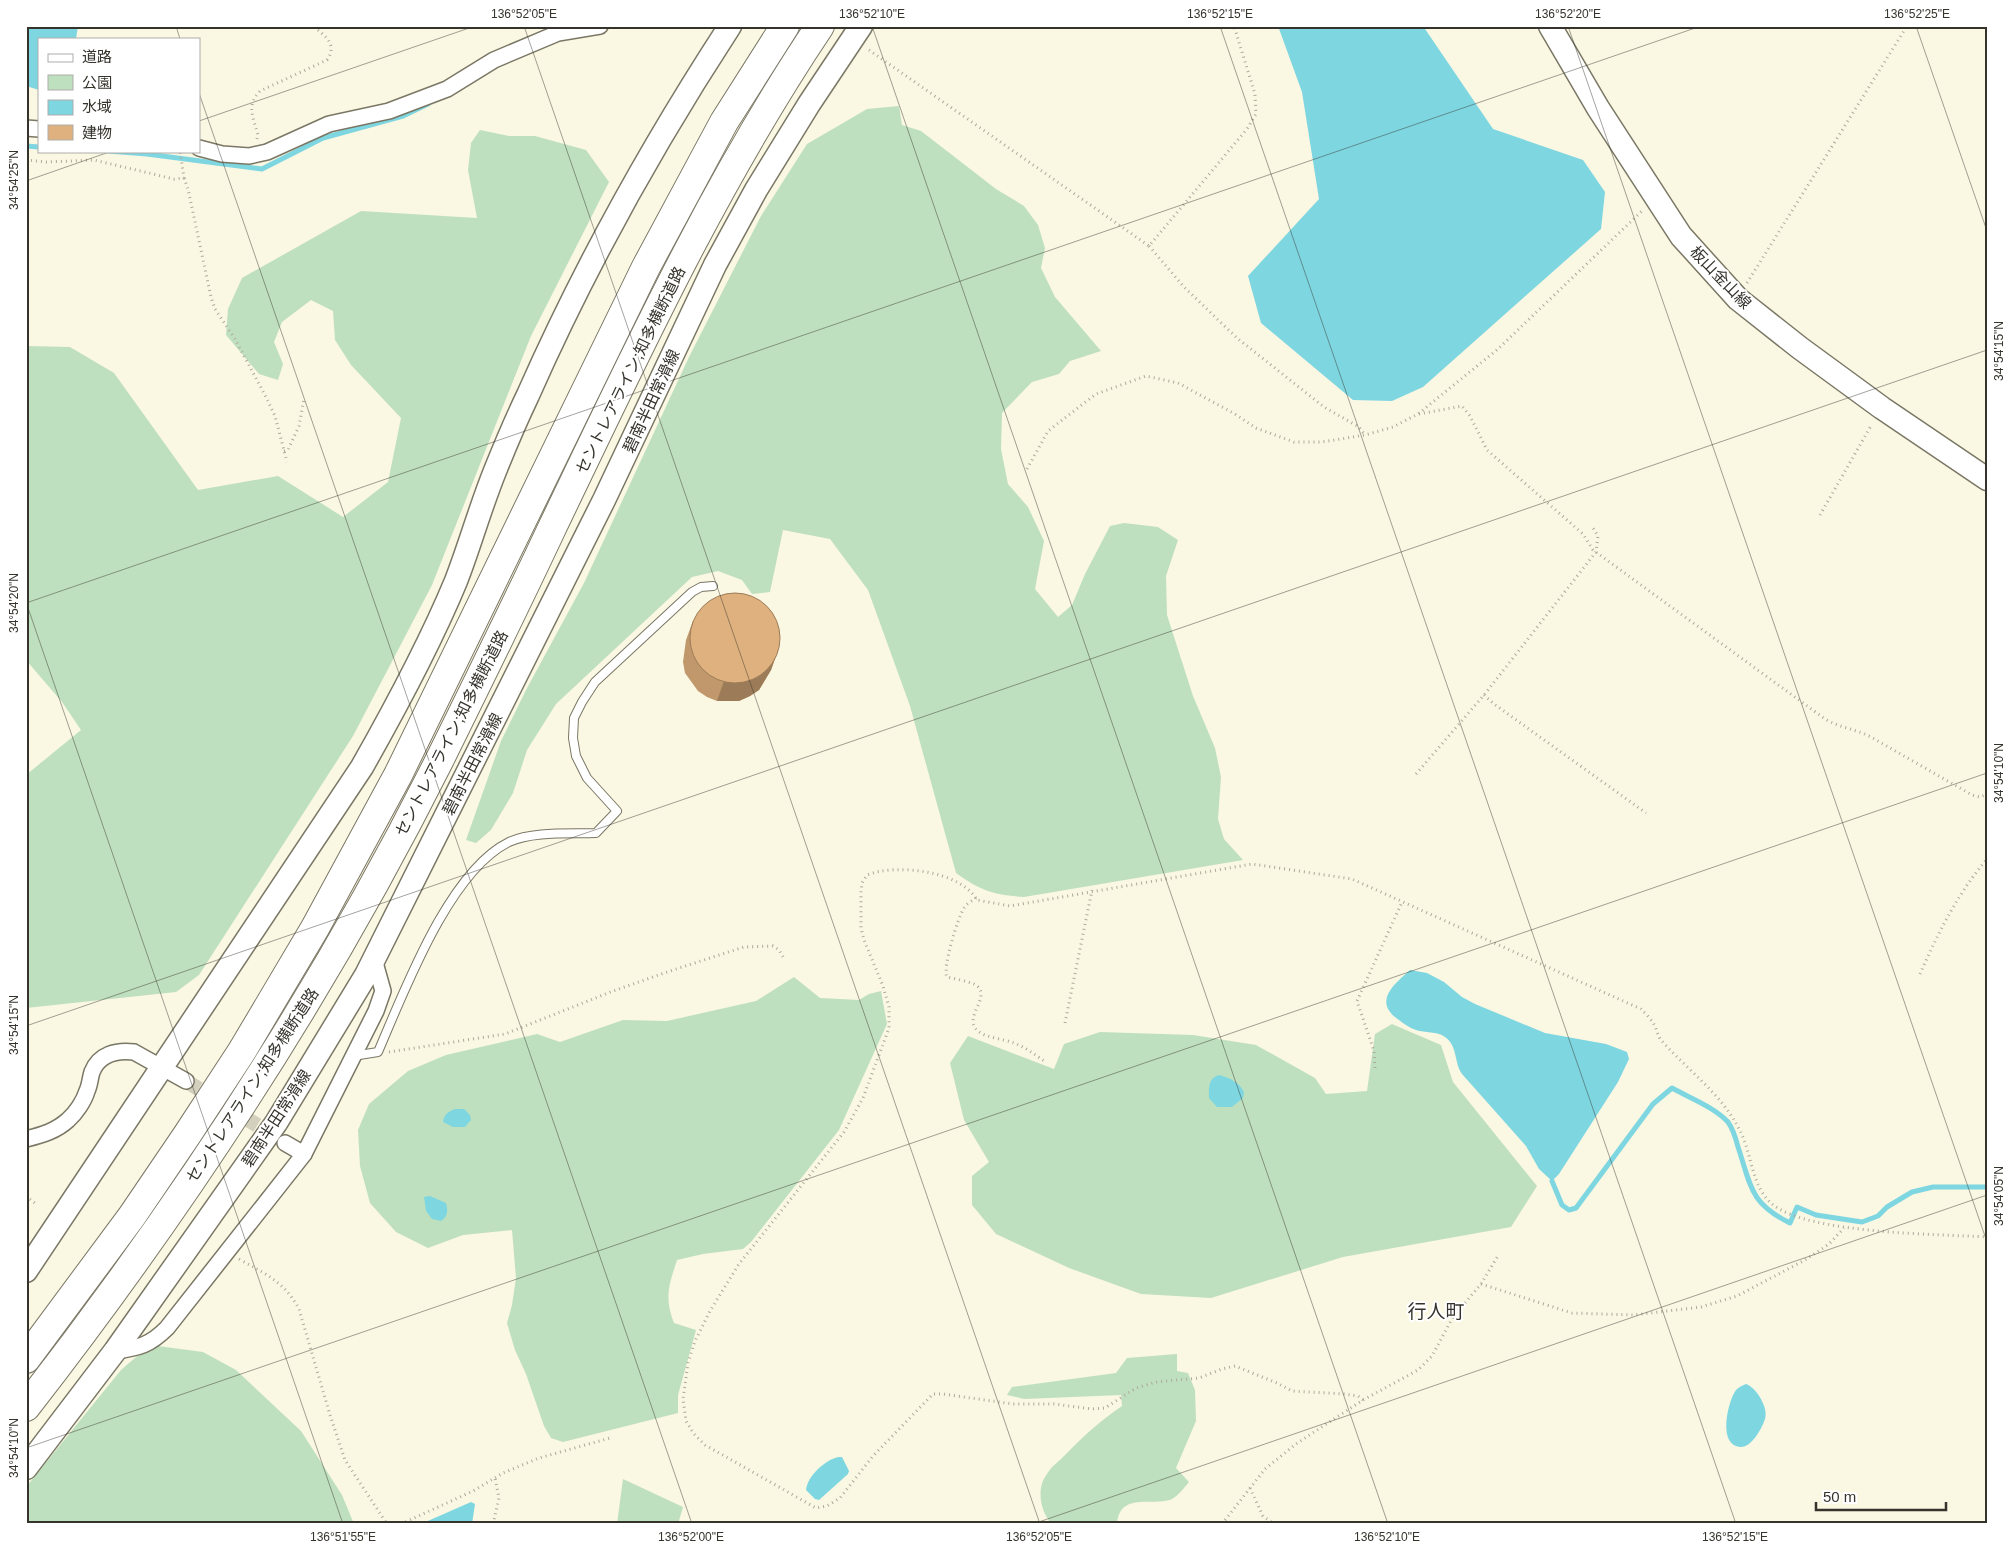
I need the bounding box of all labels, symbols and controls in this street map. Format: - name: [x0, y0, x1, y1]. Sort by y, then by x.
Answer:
- text: 136°52'05"E: [491, 7, 557, 21]
- text: 136°52'10"E: [839, 7, 905, 21]
- text: 136°52'15"E: [1187, 7, 1253, 21]
- text: 136°52'20"E: [1535, 7, 1601, 21]
- text: 136°52'25"E: [1884, 7, 1950, 21]
- legend: [38, 38, 200, 152]
- text: 道路: [82, 48, 112, 65]
- text: 公園: [82, 74, 112, 91]
- text: 水域: [82, 98, 112, 115]
- text: 建物: [82, 124, 112, 141]
- text: 34°54'25"N: [7, 150, 21, 210]
- street label: 板山金山線: [1687, 243, 1755, 312]
- street label: セントレアライン;知多横断道路: [573, 264, 688, 477]
- text: 34°54'15"N: [1992, 321, 2006, 381]
- street label: 碧南半田常滑線: [620, 347, 683, 456]
- text: 34°54'20"N: [7, 573, 21, 633]
- street label: セントレアライン;知多横断道路: [392, 628, 511, 839]
- street label: 碧南半田常滑線: [439, 710, 505, 818]
- text: 34°54'10"N: [1992, 743, 2006, 803]
- street label: セントレアライン;知多横断道路: [183, 985, 322, 1186]
- text: 34°54'15"N: [7, 995, 21, 1055]
- street label: 碧南半田常滑線: [239, 1067, 314, 1170]
- text: 34°54'05"N: [1992, 1166, 2006, 1226]
- district label: 行人町: [1407, 1301, 1465, 1322]
- text: 34°54'10"N: [7, 1418, 21, 1478]
- scale bar: [1816, 1480, 1946, 1512]
- text: 50 m: [1823, 1488, 1856, 1505]
- text: 136°51'55"E: [310, 1530, 376, 1544]
- text: 136°52'00"E: [658, 1530, 724, 1544]
- text: 136°52'05"E: [1006, 1530, 1072, 1544]
- text: 136°52'10"E: [1354, 1530, 1420, 1544]
- text: 136°52'15"E: [1702, 1530, 1768, 1544]

